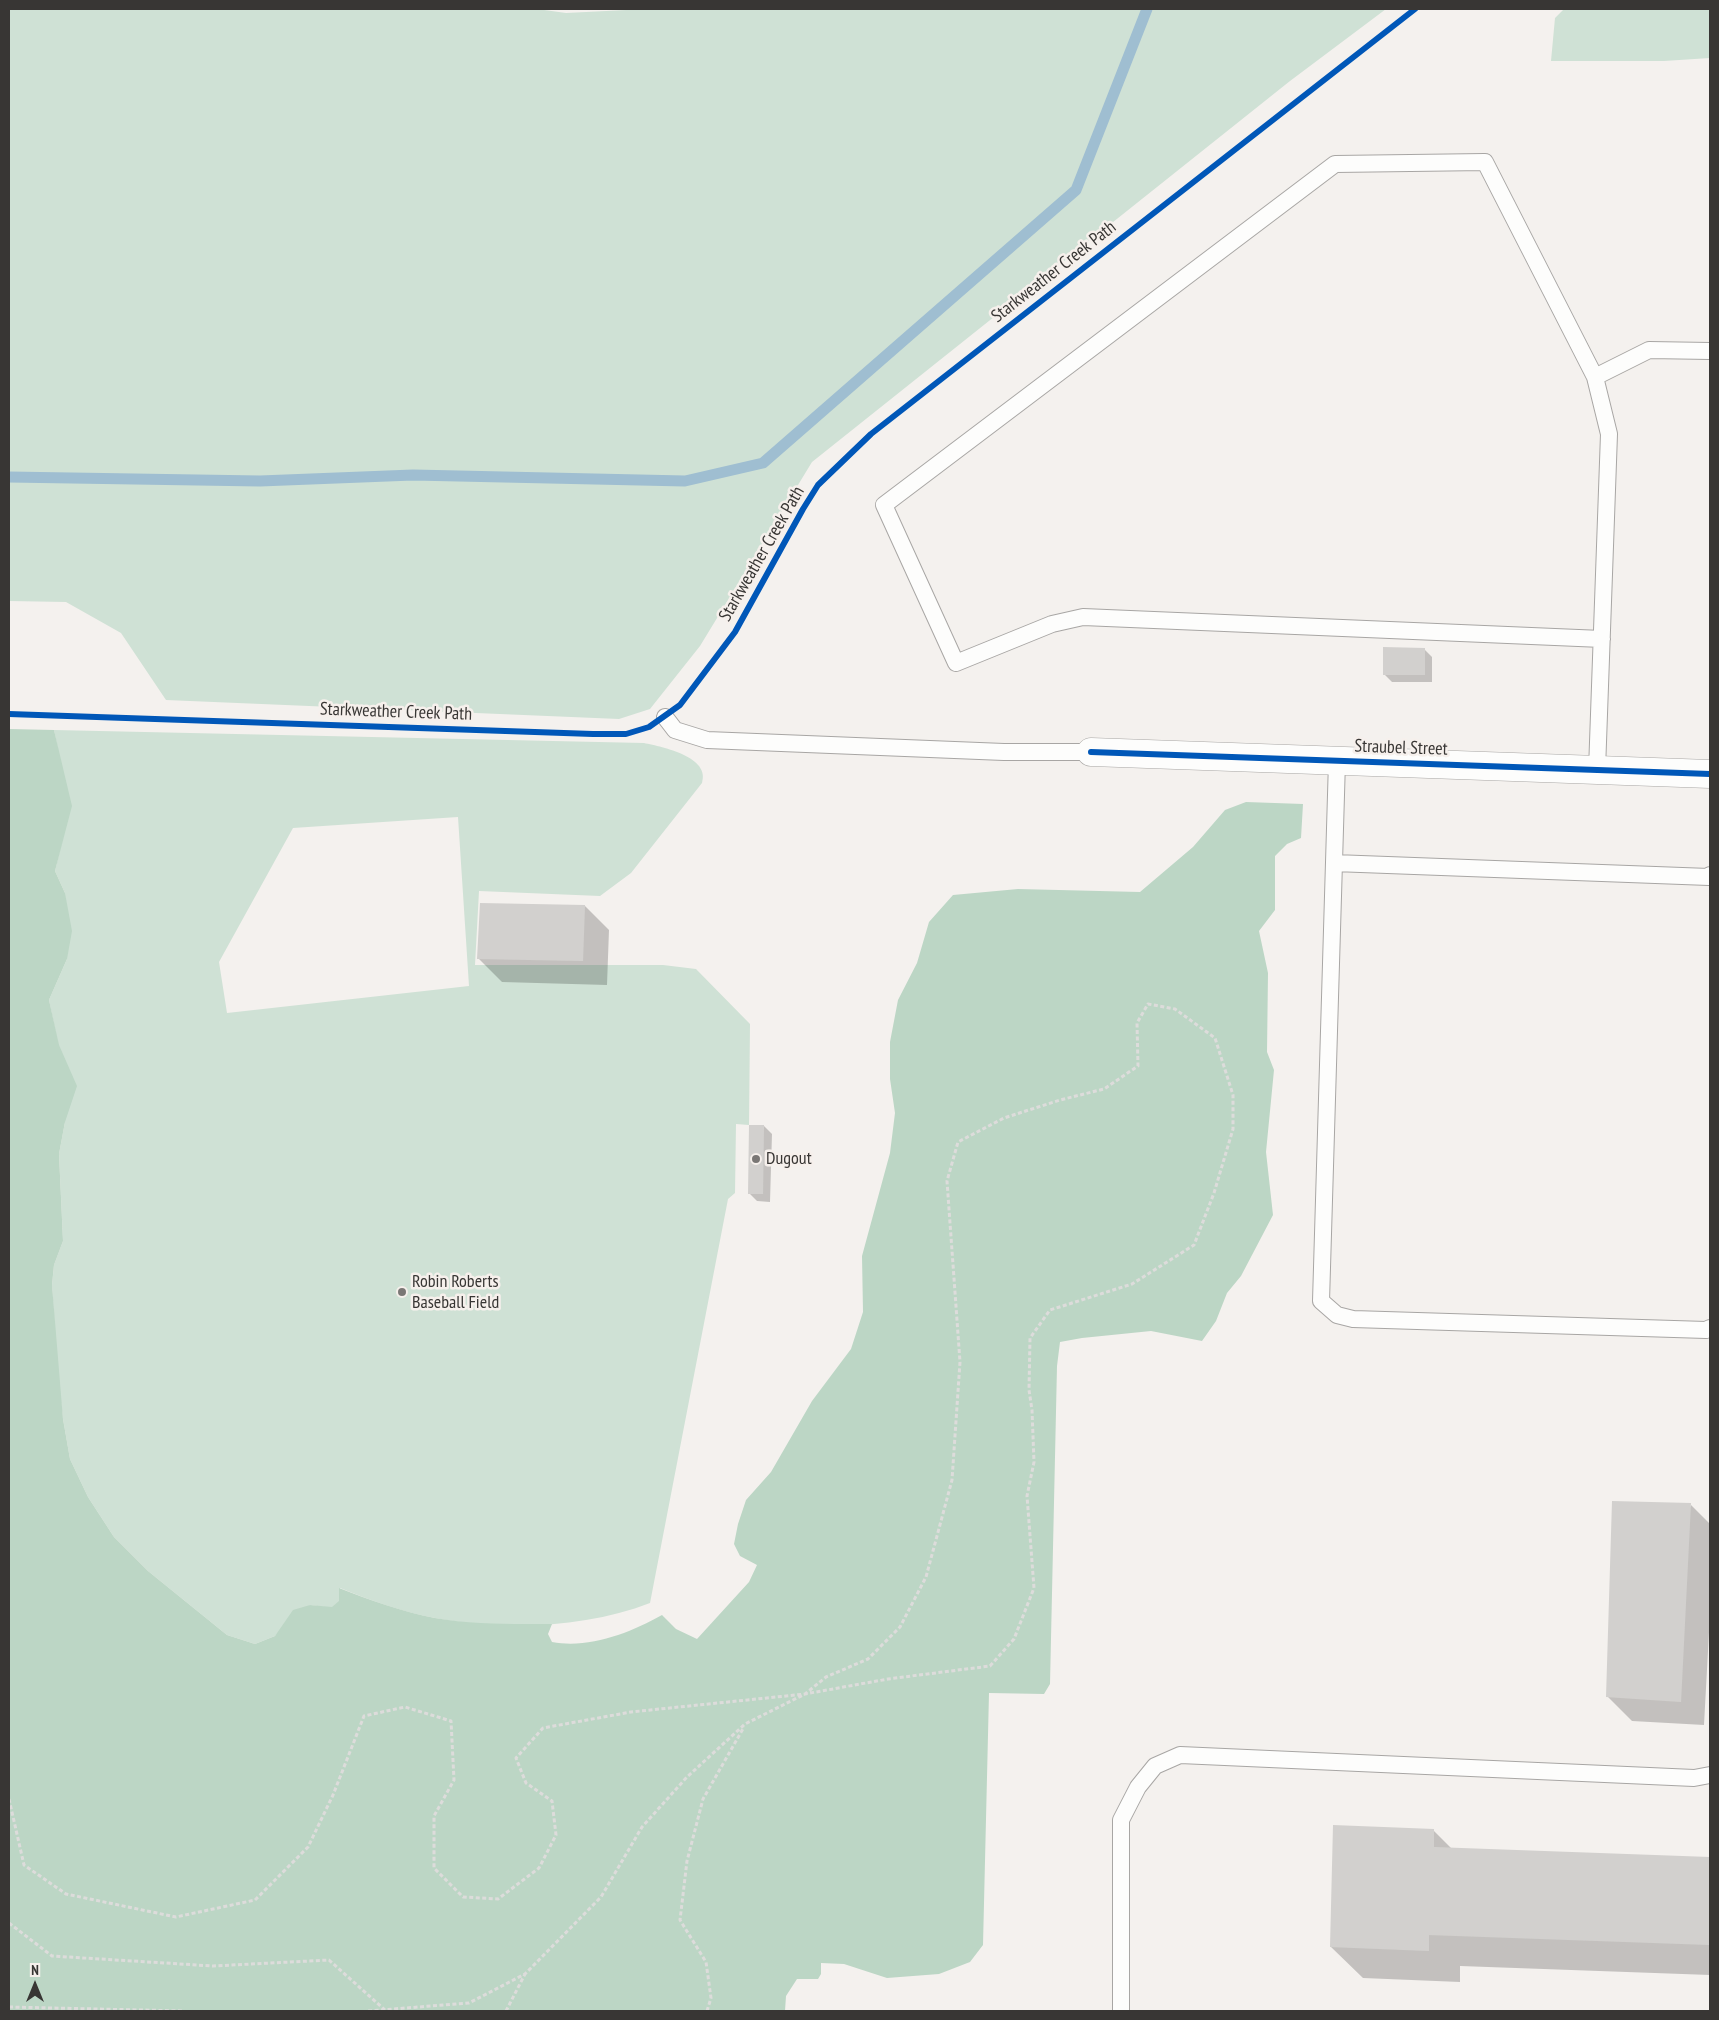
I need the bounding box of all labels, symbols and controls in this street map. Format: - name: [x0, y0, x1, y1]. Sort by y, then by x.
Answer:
- street label: Starkweather Creek Path: [987, 217, 1121, 327]
- street label: Starkweather Creek Path: [715, 483, 809, 625]
- street label: Starkweather Creek Path: [320, 699, 472, 725]
- street label: Straubel Street: [1354, 736, 1448, 760]
- place label: Dugout: [766, 1148, 812, 1170]
- marker: Dugout: [750, 1153, 762, 1165]
- place label: Robin Roberts Baseball Field: [412, 1271, 499, 1314]
- marker: Robin Roberts Baseball Field: [396, 1286, 408, 1298]
- north arrow: [10, 1960, 60, 2010]
- text: N: [31, 1961, 39, 1979]

